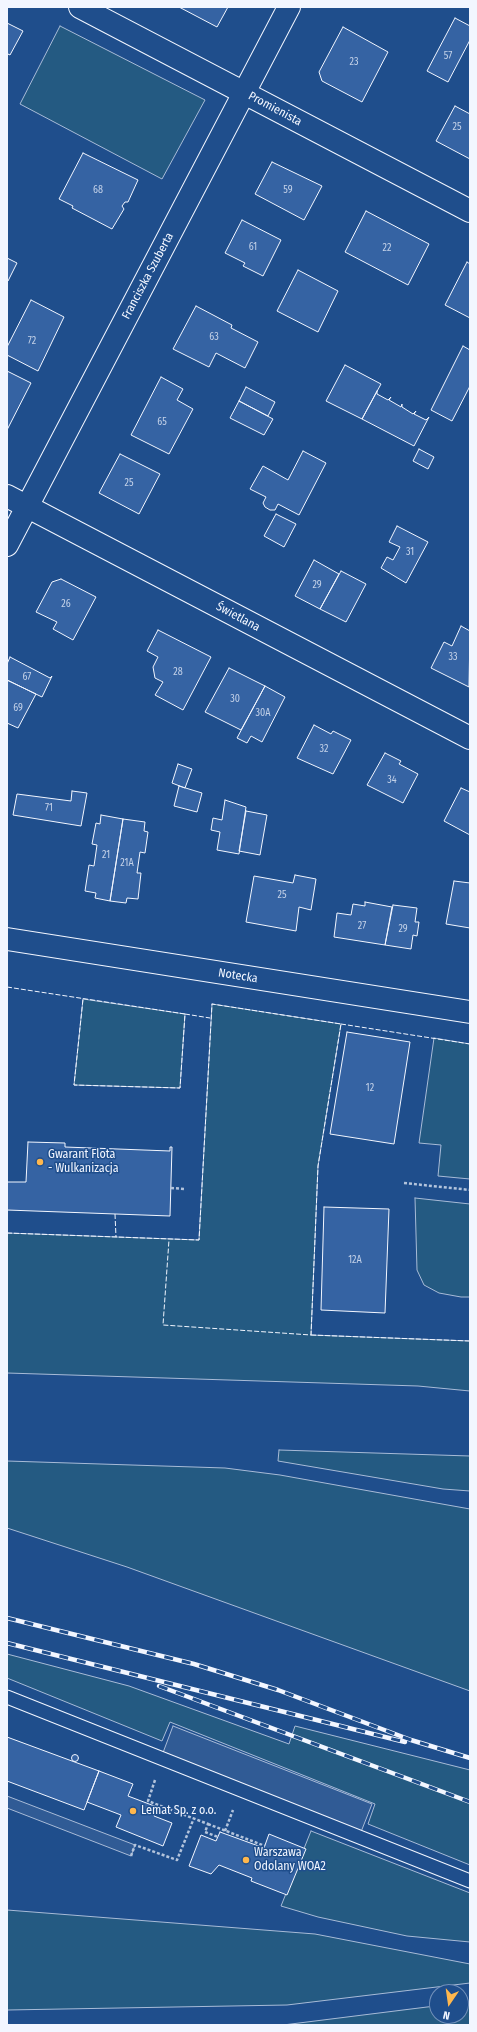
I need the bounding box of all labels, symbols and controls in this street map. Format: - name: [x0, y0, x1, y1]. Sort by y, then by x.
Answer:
- house number: 57: [444, 50, 452, 62]
- house number: 23: [350, 56, 358, 68]
- street label: Promienista: [246, 89, 304, 129]
- house number: 25: [453, 121, 461, 133]
- house number: 68: [93, 184, 103, 196]
- house number: 59: [283, 184, 293, 196]
- street label: Franciszka Szuberta: [119, 230, 177, 322]
- house number: 61: [249, 241, 257, 253]
- house number: 22: [383, 242, 391, 254]
- house number: 63: [209, 331, 219, 343]
- house number: 72: [28, 335, 36, 347]
- house number: 65: [157, 416, 167, 428]
- house number: 25: [125, 477, 133, 489]
- house number: 31: [406, 546, 414, 558]
- house number: 29: [312, 579, 322, 591]
- house number: 26: [61, 598, 71, 610]
- street label: Świetlana: [214, 599, 262, 635]
- house number: 33: [448, 651, 458, 663]
- house number: 28: [173, 666, 183, 678]
- house number: 67: [23, 671, 31, 683]
- house number: 30: [230, 693, 240, 705]
- house number: 69: [13, 702, 23, 714]
- house number: 30A: [256, 707, 270, 719]
- house number: 32: [320, 743, 328, 755]
- house number: 34: [387, 774, 397, 786]
- house number: 71: [45, 802, 53, 814]
- house number: 21: [102, 849, 110, 861]
- house number: 21A: [120, 857, 134, 869]
- house number: 25: [278, 889, 286, 901]
- house number: 27: [358, 920, 366, 932]
- house number: 29: [398, 923, 408, 935]
- street label: Notecka: [217, 966, 259, 986]
- house number: 12: [366, 1082, 374, 1094]
- place label: Gwarant Flota - Wulkanizacja: [48, 1148, 119, 1176]
- marker: Gwarant Flota - Wulkanizacja: [35, 1157, 45, 1167]
- house number: 12A: [348, 1254, 362, 1266]
- place label: Lemat Sp. z o.o.: [141, 1804, 216, 1818]
- marker: Lemat Sp. z o.o.: [128, 1806, 138, 1816]
- place label: Warszawa Odolany WOA2: [254, 1846, 326, 1874]
- marker: Warszawa Odolany WOA2: [241, 1855, 251, 1865]
- north arrow: [429, 1984, 469, 2024]
- text: N: [442, 2008, 451, 2022]

